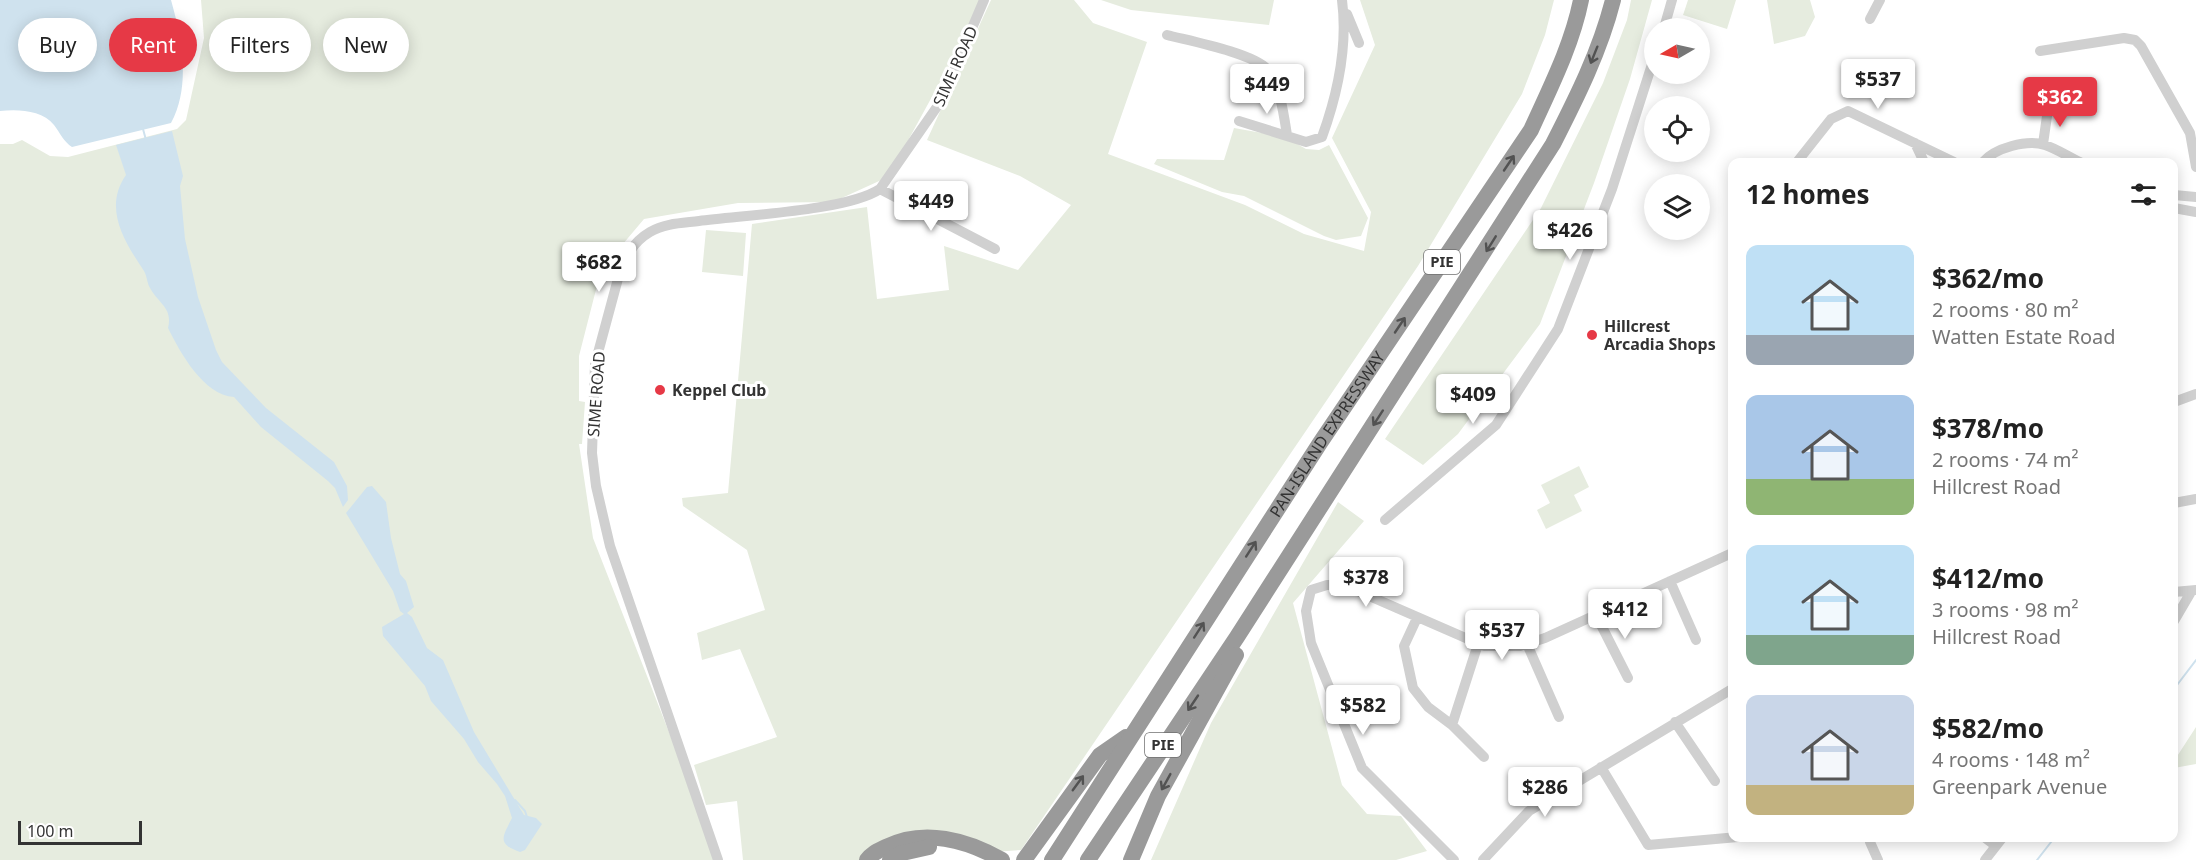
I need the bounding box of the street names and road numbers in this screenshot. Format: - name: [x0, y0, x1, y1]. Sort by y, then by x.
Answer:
- street label: SIME ROAD: [927, 22, 983, 110]
- road number: PIE: [1424, 250, 1460, 274]
- street label: PAN-ISLAND EXPRESSWAY: [1264, 346, 1390, 521]
- street label: SIME ROAD: [582, 350, 610, 438]
- road number: PIE: [1145, 733, 1181, 757]

